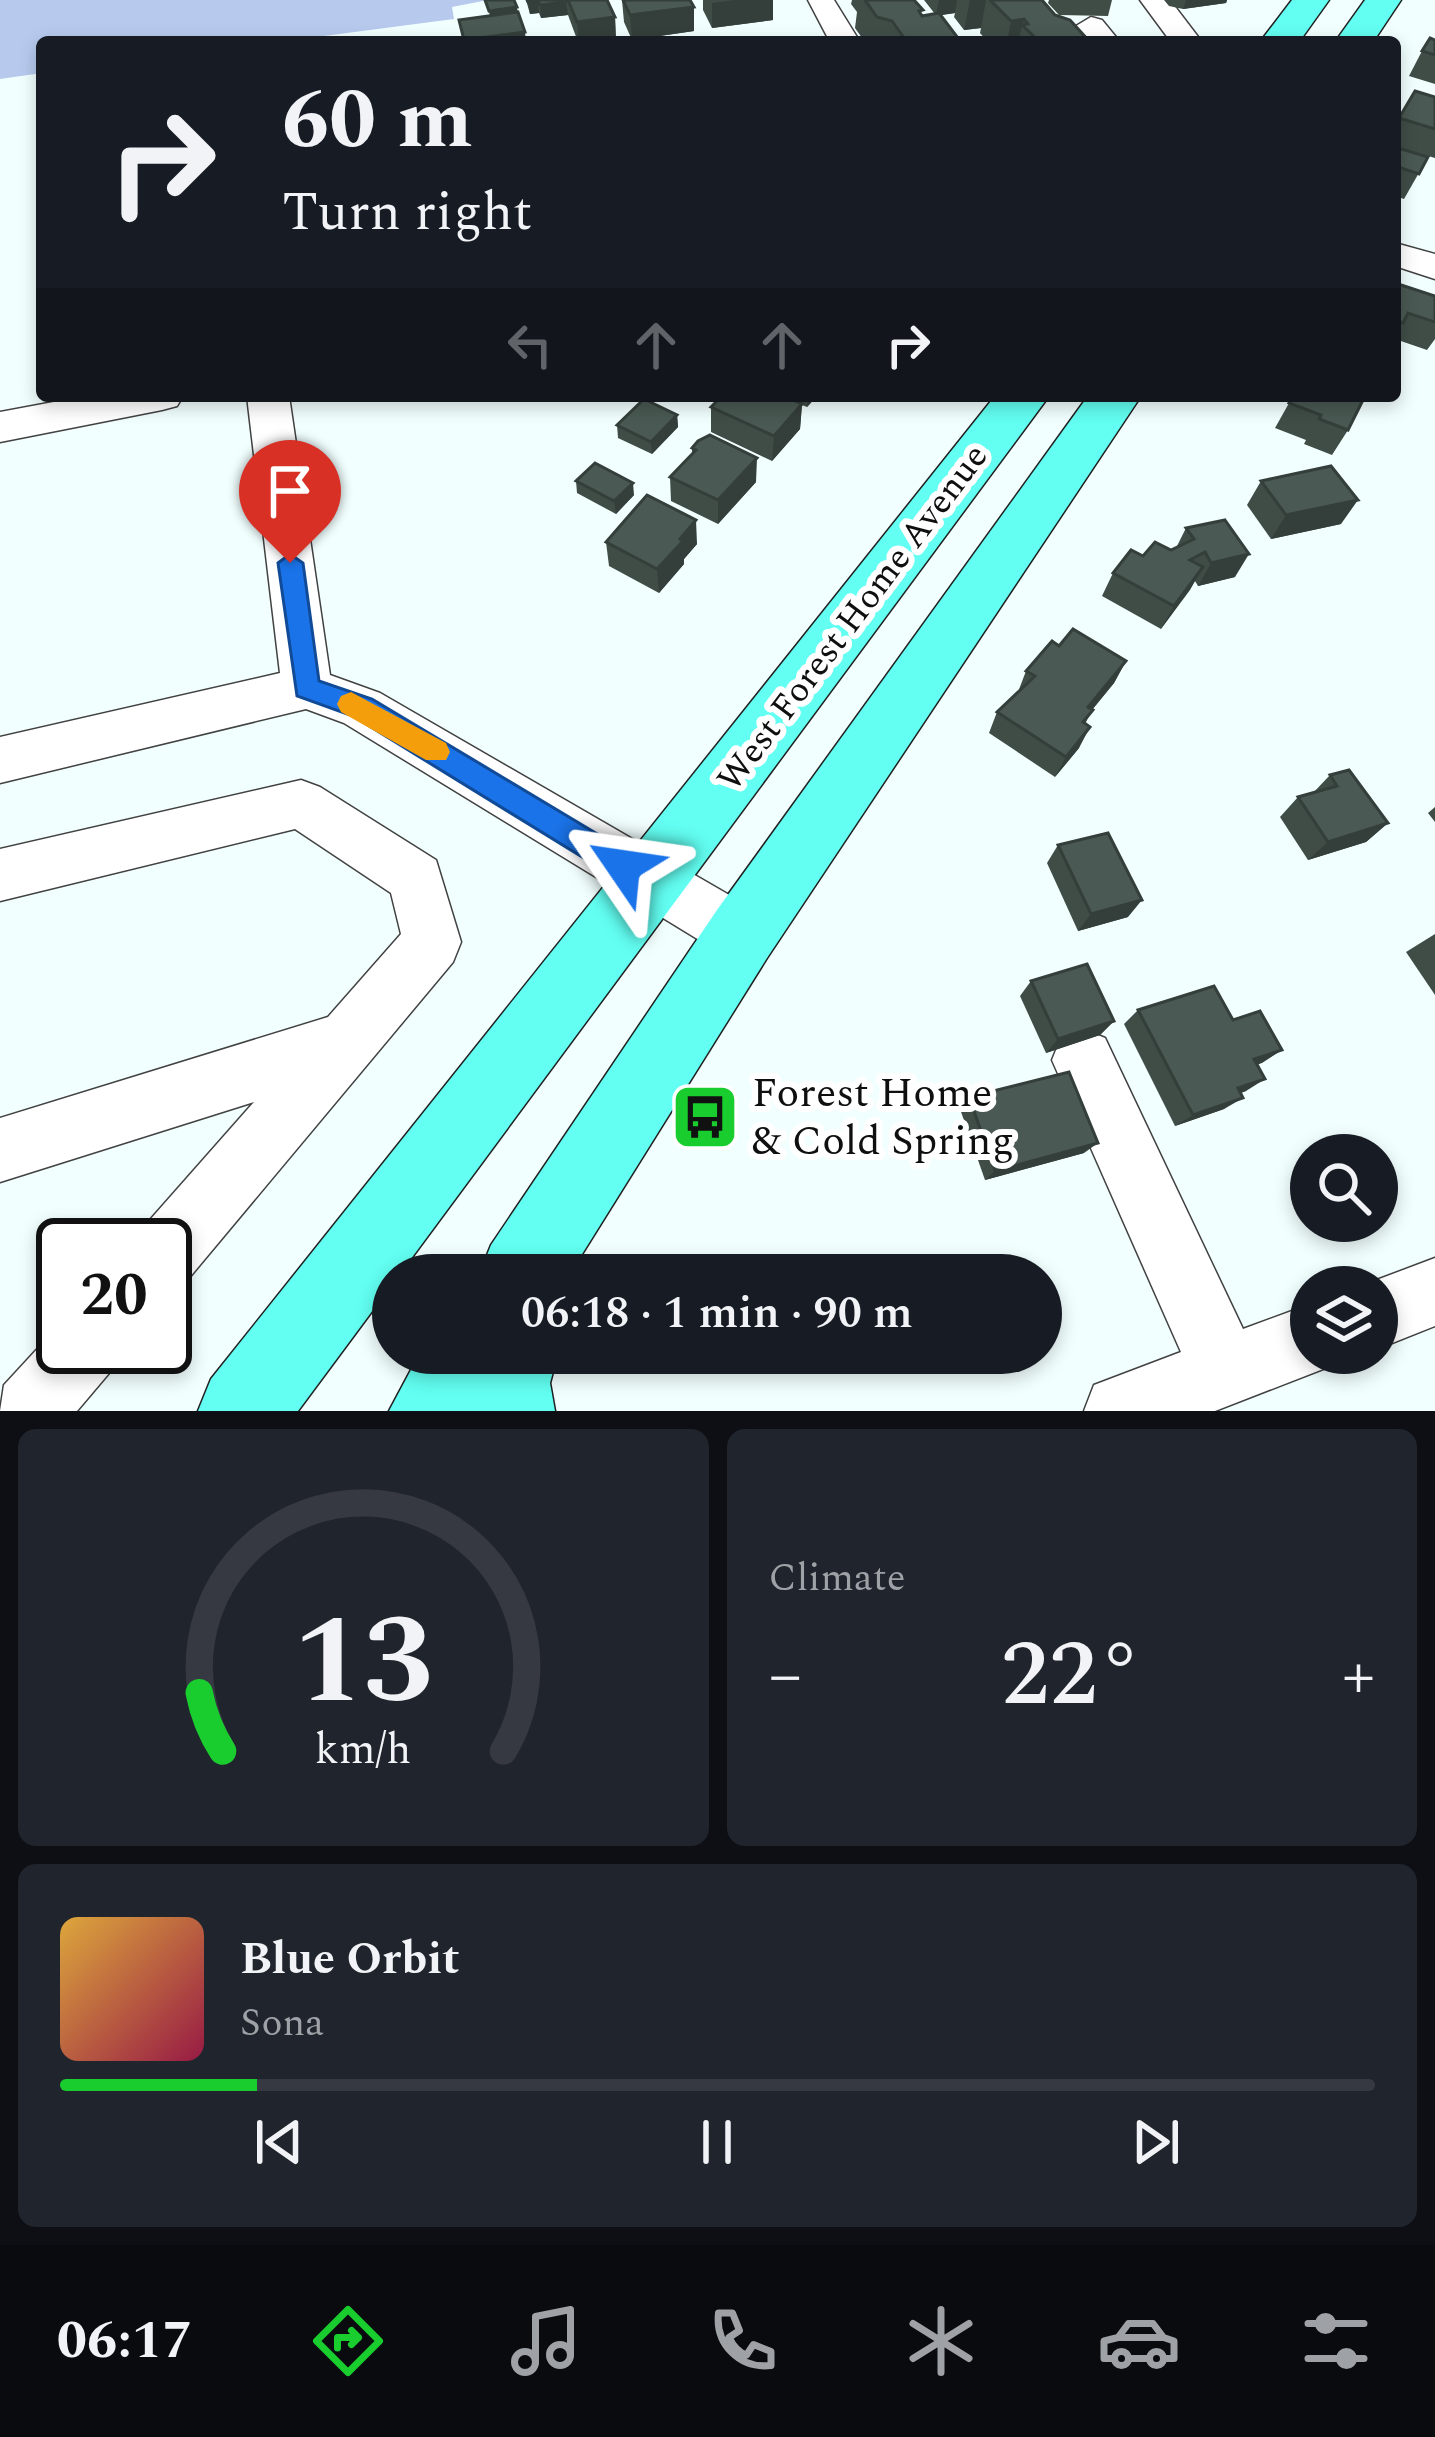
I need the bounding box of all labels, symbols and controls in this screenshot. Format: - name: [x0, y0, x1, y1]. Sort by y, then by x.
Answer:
- text: 60 m: [282, 57, 473, 185]
- icon: right: [84, 84, 240, 240]
- text: Turn right: [282, 172, 532, 254]
- icon: left: [497, 312, 563, 378]
- icon: ahead: [623, 312, 689, 378]
- icon: ahead: [749, 312, 815, 378]
- icon: right: [875, 312, 941, 378]
- street label: West Forest Home Avenue: [704, 433, 1002, 803]
- pin: [239, 440, 341, 563]
- icon: arrive: [257, 458, 323, 524]
- position arrow: [560, 803, 686, 929]
- place label: Forest Home & Cold Spring: [752, 1062, 1014, 1173]
- bus stop icon: Forest Home & Cold Spring: [670, 1082, 740, 1152]
- map controls: [1290, 1134, 1398, 1374]
- button: search: [1290, 1134, 1398, 1242]
- speed limit sign: 20: [36, 1218, 192, 1374]
- button: layers: [1290, 1266, 1398, 1374]
- text: 06:18 · 1 min · 90 m: [521, 1279, 913, 1348]
- text: Climate: [769, 1549, 906, 1608]
- text: 13: [293, 1568, 433, 1758]
- text: 22°: [1001, 1608, 1142, 1745]
- text: −: [769, 1626, 802, 1727]
- text: +: [1342, 1626, 1375, 1727]
- text: km/h: [315, 1717, 412, 1782]
- text: Blue Orbit: [240, 1925, 460, 1994]
- text: Sona: [240, 1994, 324, 2053]
- icon: previous: [246, 2109, 312, 2175]
- icon: pause: [684, 2109, 750, 2175]
- icon: next: [1123, 2109, 1189, 2175]
- icon: directions: [306, 2299, 390, 2383]
- icon: music: [504, 2299, 588, 2383]
- icon: phone: [701, 2299, 785, 2383]
- icon: climate: [899, 2299, 983, 2383]
- icon: car: [1097, 2299, 1181, 2383]
- icon: filters: [1294, 2299, 1378, 2383]
- text: 06:17: [57, 2300, 192, 2382]

